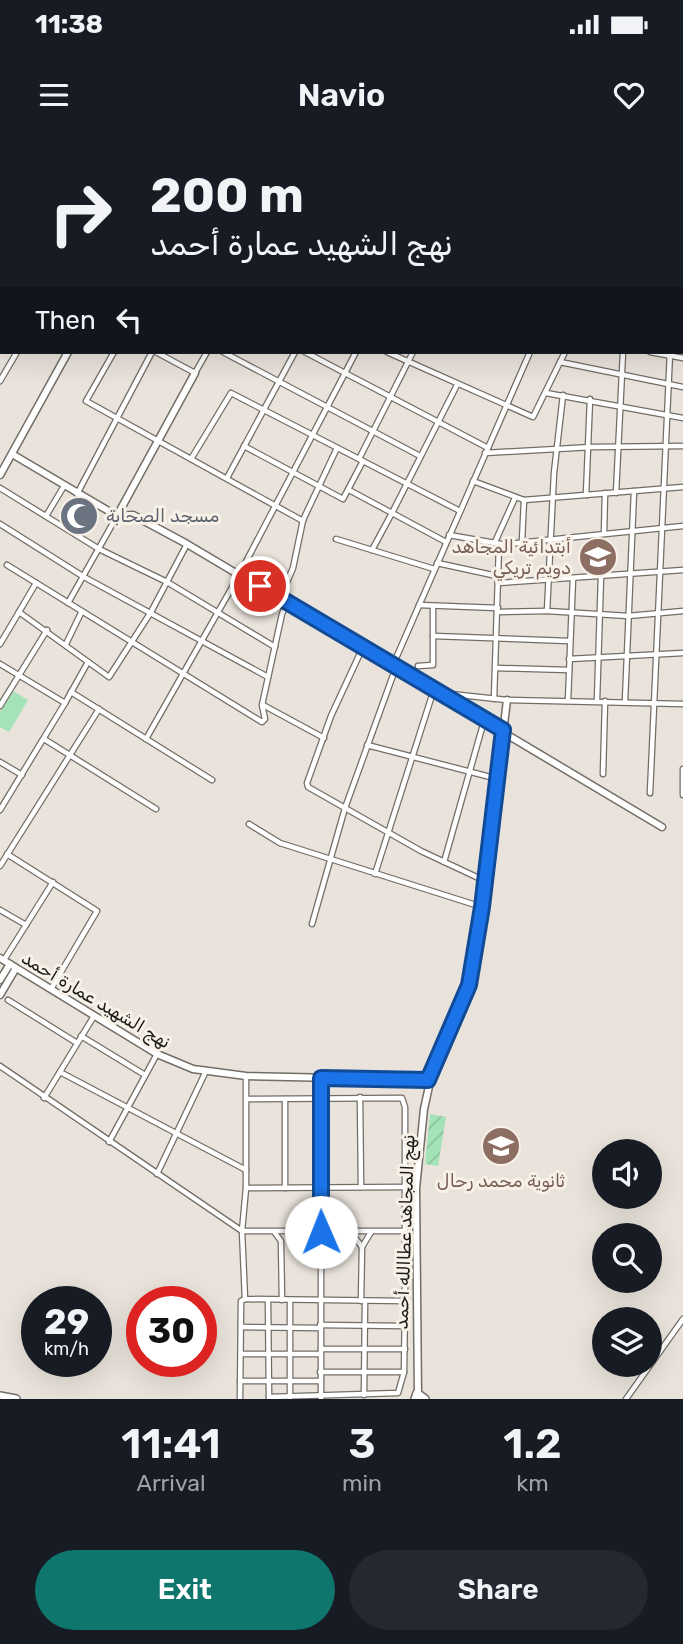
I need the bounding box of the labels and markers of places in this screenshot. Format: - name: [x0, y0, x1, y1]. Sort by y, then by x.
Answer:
- mosque icon: مسجد الصحابة: [58, 495, 100, 537]
- place label: مسجد الصحابة: [106, 505, 219, 527]
- place label: أبتدائية المجاهد دويم تريكي: [451, 536, 571, 581]
- school or university icon: أبتدائية المجاهد دويم تريكي: [577, 536, 619, 578]
- pin: [230, 556, 290, 616]
- school or university icon: ثانوية محمد رحال: [480, 1125, 522, 1167]
- place label: ثانوية محمد رحال: [437, 1170, 565, 1192]

